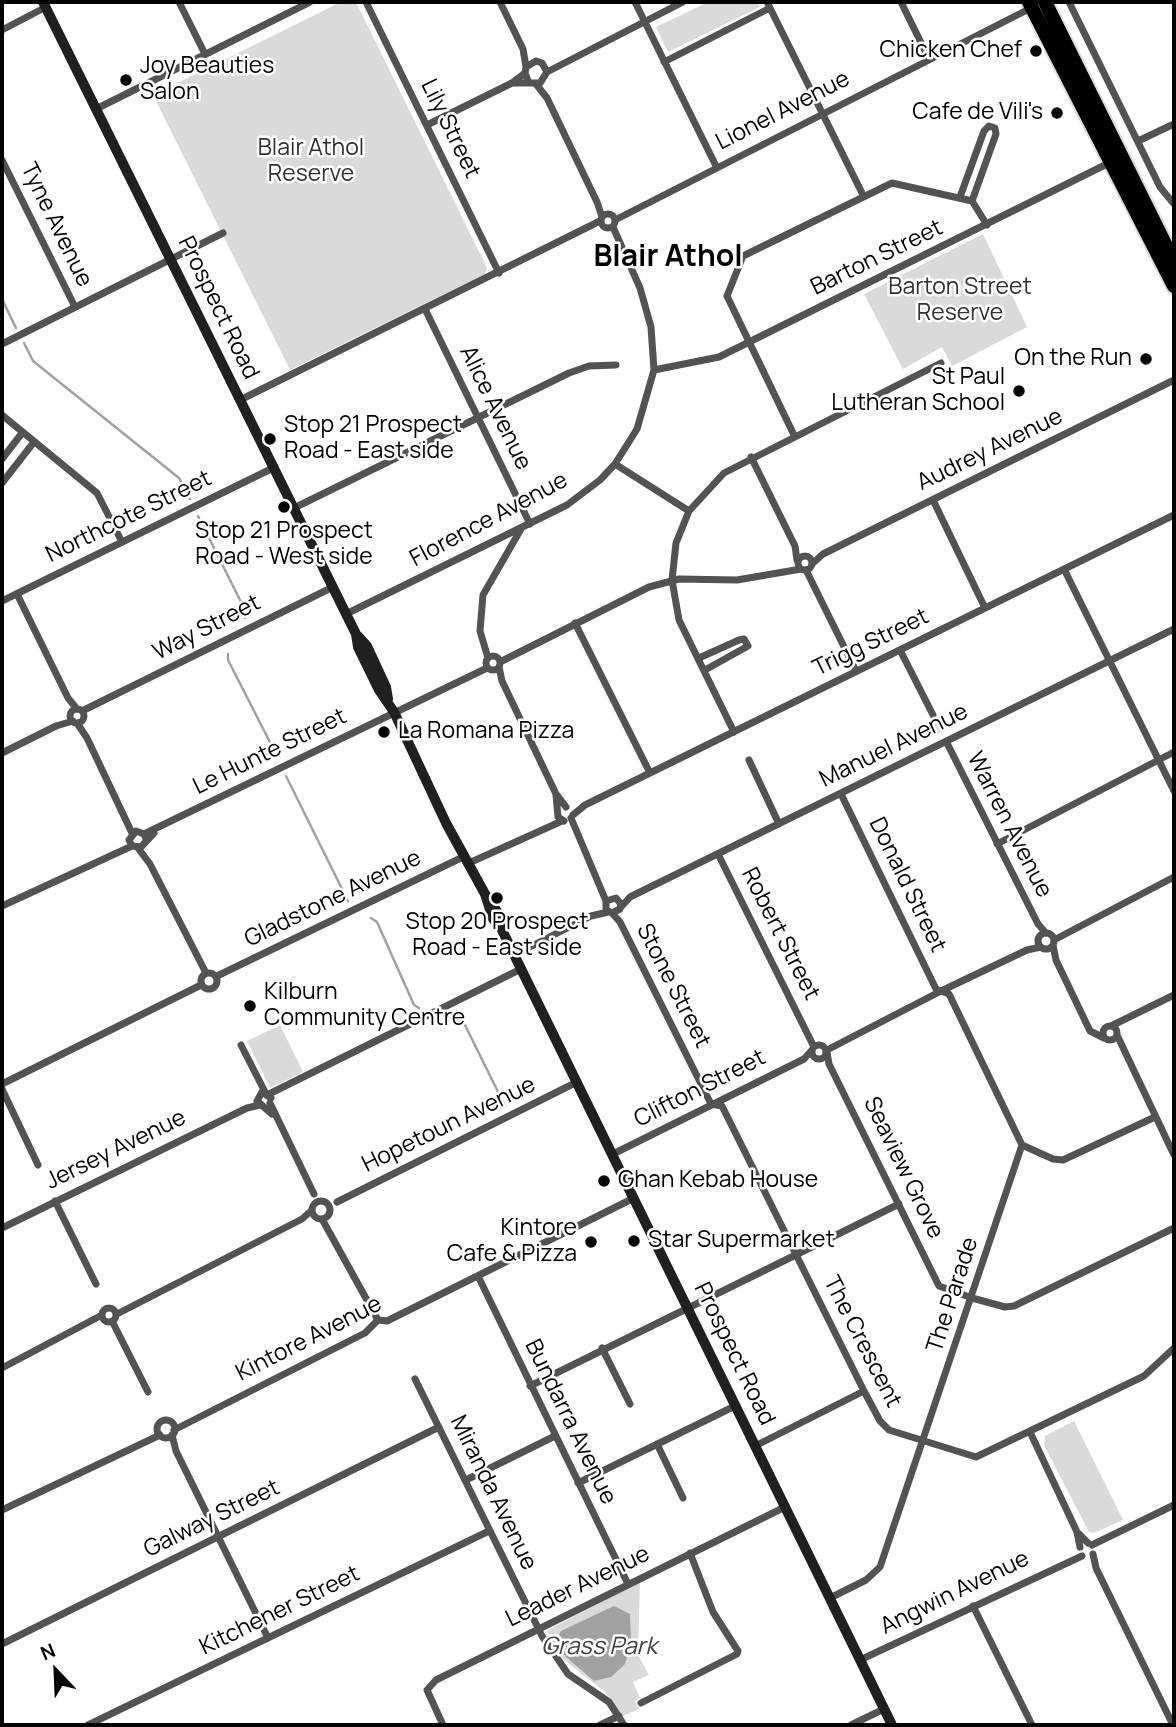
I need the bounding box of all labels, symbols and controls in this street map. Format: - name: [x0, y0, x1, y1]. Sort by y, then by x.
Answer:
- place label: Chicken Chef: [880, 37, 1022, 65]
- marker: Chicken Chef: [1028, 43, 1044, 59]
- place label: Joy Beauties Salon: [140, 53, 274, 107]
- street label: Lionel Avenue: [711, 65, 855, 157]
- marker: Joy Beauties Salon: [118, 72, 134, 88]
- street label: Lily Street: [414, 75, 486, 183]
- place label: Cafe de Vili's: [912, 99, 1043, 127]
- marker: Cafe de Vili's: [1049, 105, 1065, 121]
- park label: Blair Athol Reserve: [258, 135, 364, 189]
- street label: Tyne Avenue: [14, 158, 98, 292]
- street label: Barton Street: [807, 214, 947, 302]
- street label: Prospect Road: [171, 232, 265, 384]
- district label: Blair Athol: [593, 240, 743, 276]
- park label: Barton Street Reserve: [888, 274, 1032, 328]
- street label: Alice Avenue: [453, 342, 537, 474]
- place label: On the Run: [1014, 345, 1132, 373]
- marker: On the Run: [1138, 351, 1154, 367]
- place label: St Paul Lutheran School: [831, 364, 1005, 418]
- marker: St Paul Lutheran School: [1011, 383, 1027, 399]
- street label: Audrey Avenue: [913, 403, 1067, 497]
- place label: Stop 21 Prospect Road - East side: [284, 412, 462, 466]
- marker: Stop 21 Prospect Road - East side: [262, 431, 278, 447]
- street label: Northcote Street: [42, 465, 216, 569]
- street label: Florence Avenue: [405, 467, 573, 573]
- marker: Stop 21 Prospect Road - West side: [276, 499, 292, 515]
- place label: Stop 21 Prospect Road - West side: [195, 518, 373, 572]
- street label: Way Street: [149, 589, 265, 667]
- street label: Trigg Street: [808, 603, 934, 683]
- street label: Manuel Avenue: [815, 698, 973, 794]
- street label: Le Hunte Street: [189, 703, 351, 801]
- place label: La Romana Pizza: [398, 718, 574, 746]
- marker: La Romana Pizza: [376, 724, 392, 740]
- street label: Warren Avenue: [960, 748, 1058, 902]
- street label: Donald Street: [862, 813, 952, 957]
- street label: Gladstone Avenue: [240, 844, 426, 954]
- street label: Robert Street: [735, 863, 825, 1005]
- marker: Stop 20 Prospect Road - East side: [489, 890, 505, 906]
- place label: Stop 20 Prospect Road - East side: [405, 909, 589, 963]
- street label: Stone Street: [630, 919, 716, 1053]
- place label: Kilburn Community Centre: [264, 979, 465, 1033]
- marker: Kilburn Community Centre: [242, 998, 258, 1014]
- street label: Clifton Street: [630, 1044, 770, 1134]
- street label: Hopetoun Avenue: [358, 1071, 540, 1179]
- street label: Seaview Grove: [857, 1093, 949, 1243]
- street label: Jersey Avenue: [41, 1104, 191, 1196]
- place label: Ghan Kebab House: [618, 1167, 818, 1195]
- marker: Ghan Kebab House: [596, 1173, 612, 1189]
- place label: Kintore Cafe & Pizza: [447, 1215, 577, 1269]
- place label: Star Supermarket: [648, 1227, 835, 1255]
- marker: Star Supermarket: [626, 1233, 642, 1249]
- marker: Kintore Cafe & Pizza: [583, 1234, 599, 1250]
- street label: The Parade: [921, 1234, 985, 1356]
- street label: The Crescent: [817, 1272, 907, 1412]
- street label: Prospect Road: [687, 1278, 781, 1430]
- street label: Kintore Avenue: [232, 1290, 386, 1388]
- street label: Bundarra Avenue: [518, 1335, 622, 1509]
- street label: Miranda Avenue: [444, 1411, 542, 1575]
- street label: Galway Street: [140, 1474, 284, 1564]
- street label: Leader Avenue: [502, 1540, 654, 1634]
- street label: Angwin Avenue: [876, 1545, 1034, 1641]
- street label: Kitchener Street: [195, 1560, 365, 1662]
- water label: Grass Park: [541, 1633, 657, 1661]
- north arrow: [21, 1636, 91, 1706]
- text: N: [36, 1637, 59, 1666]

